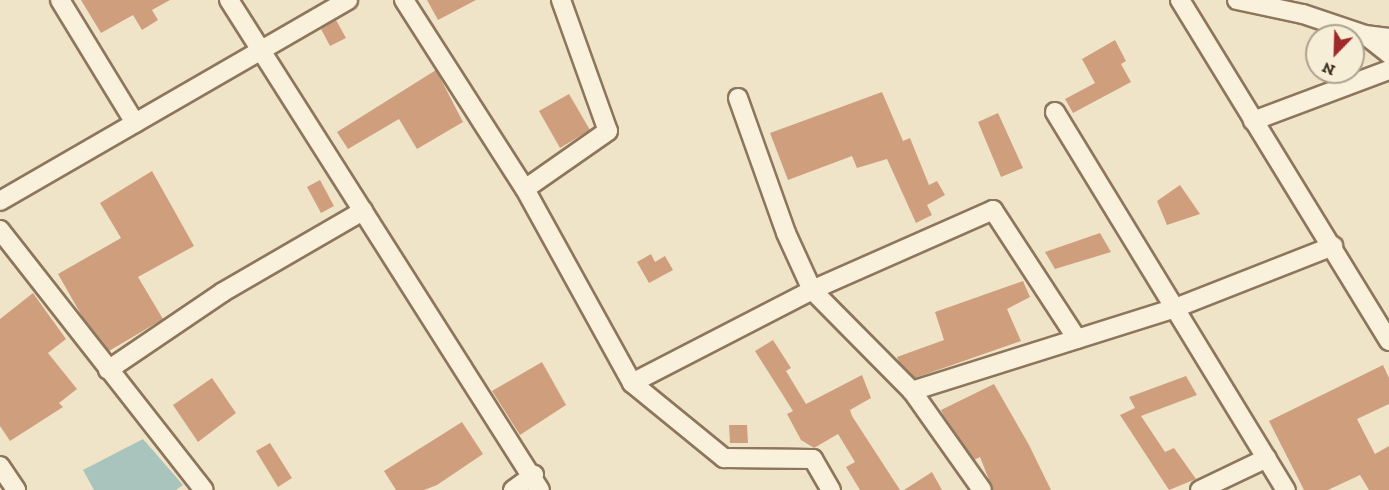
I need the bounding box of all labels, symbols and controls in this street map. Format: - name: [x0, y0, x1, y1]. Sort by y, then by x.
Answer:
- north arrow: [1305, 24, 1365, 84]
- text: N: [1319, 58, 1338, 80]

